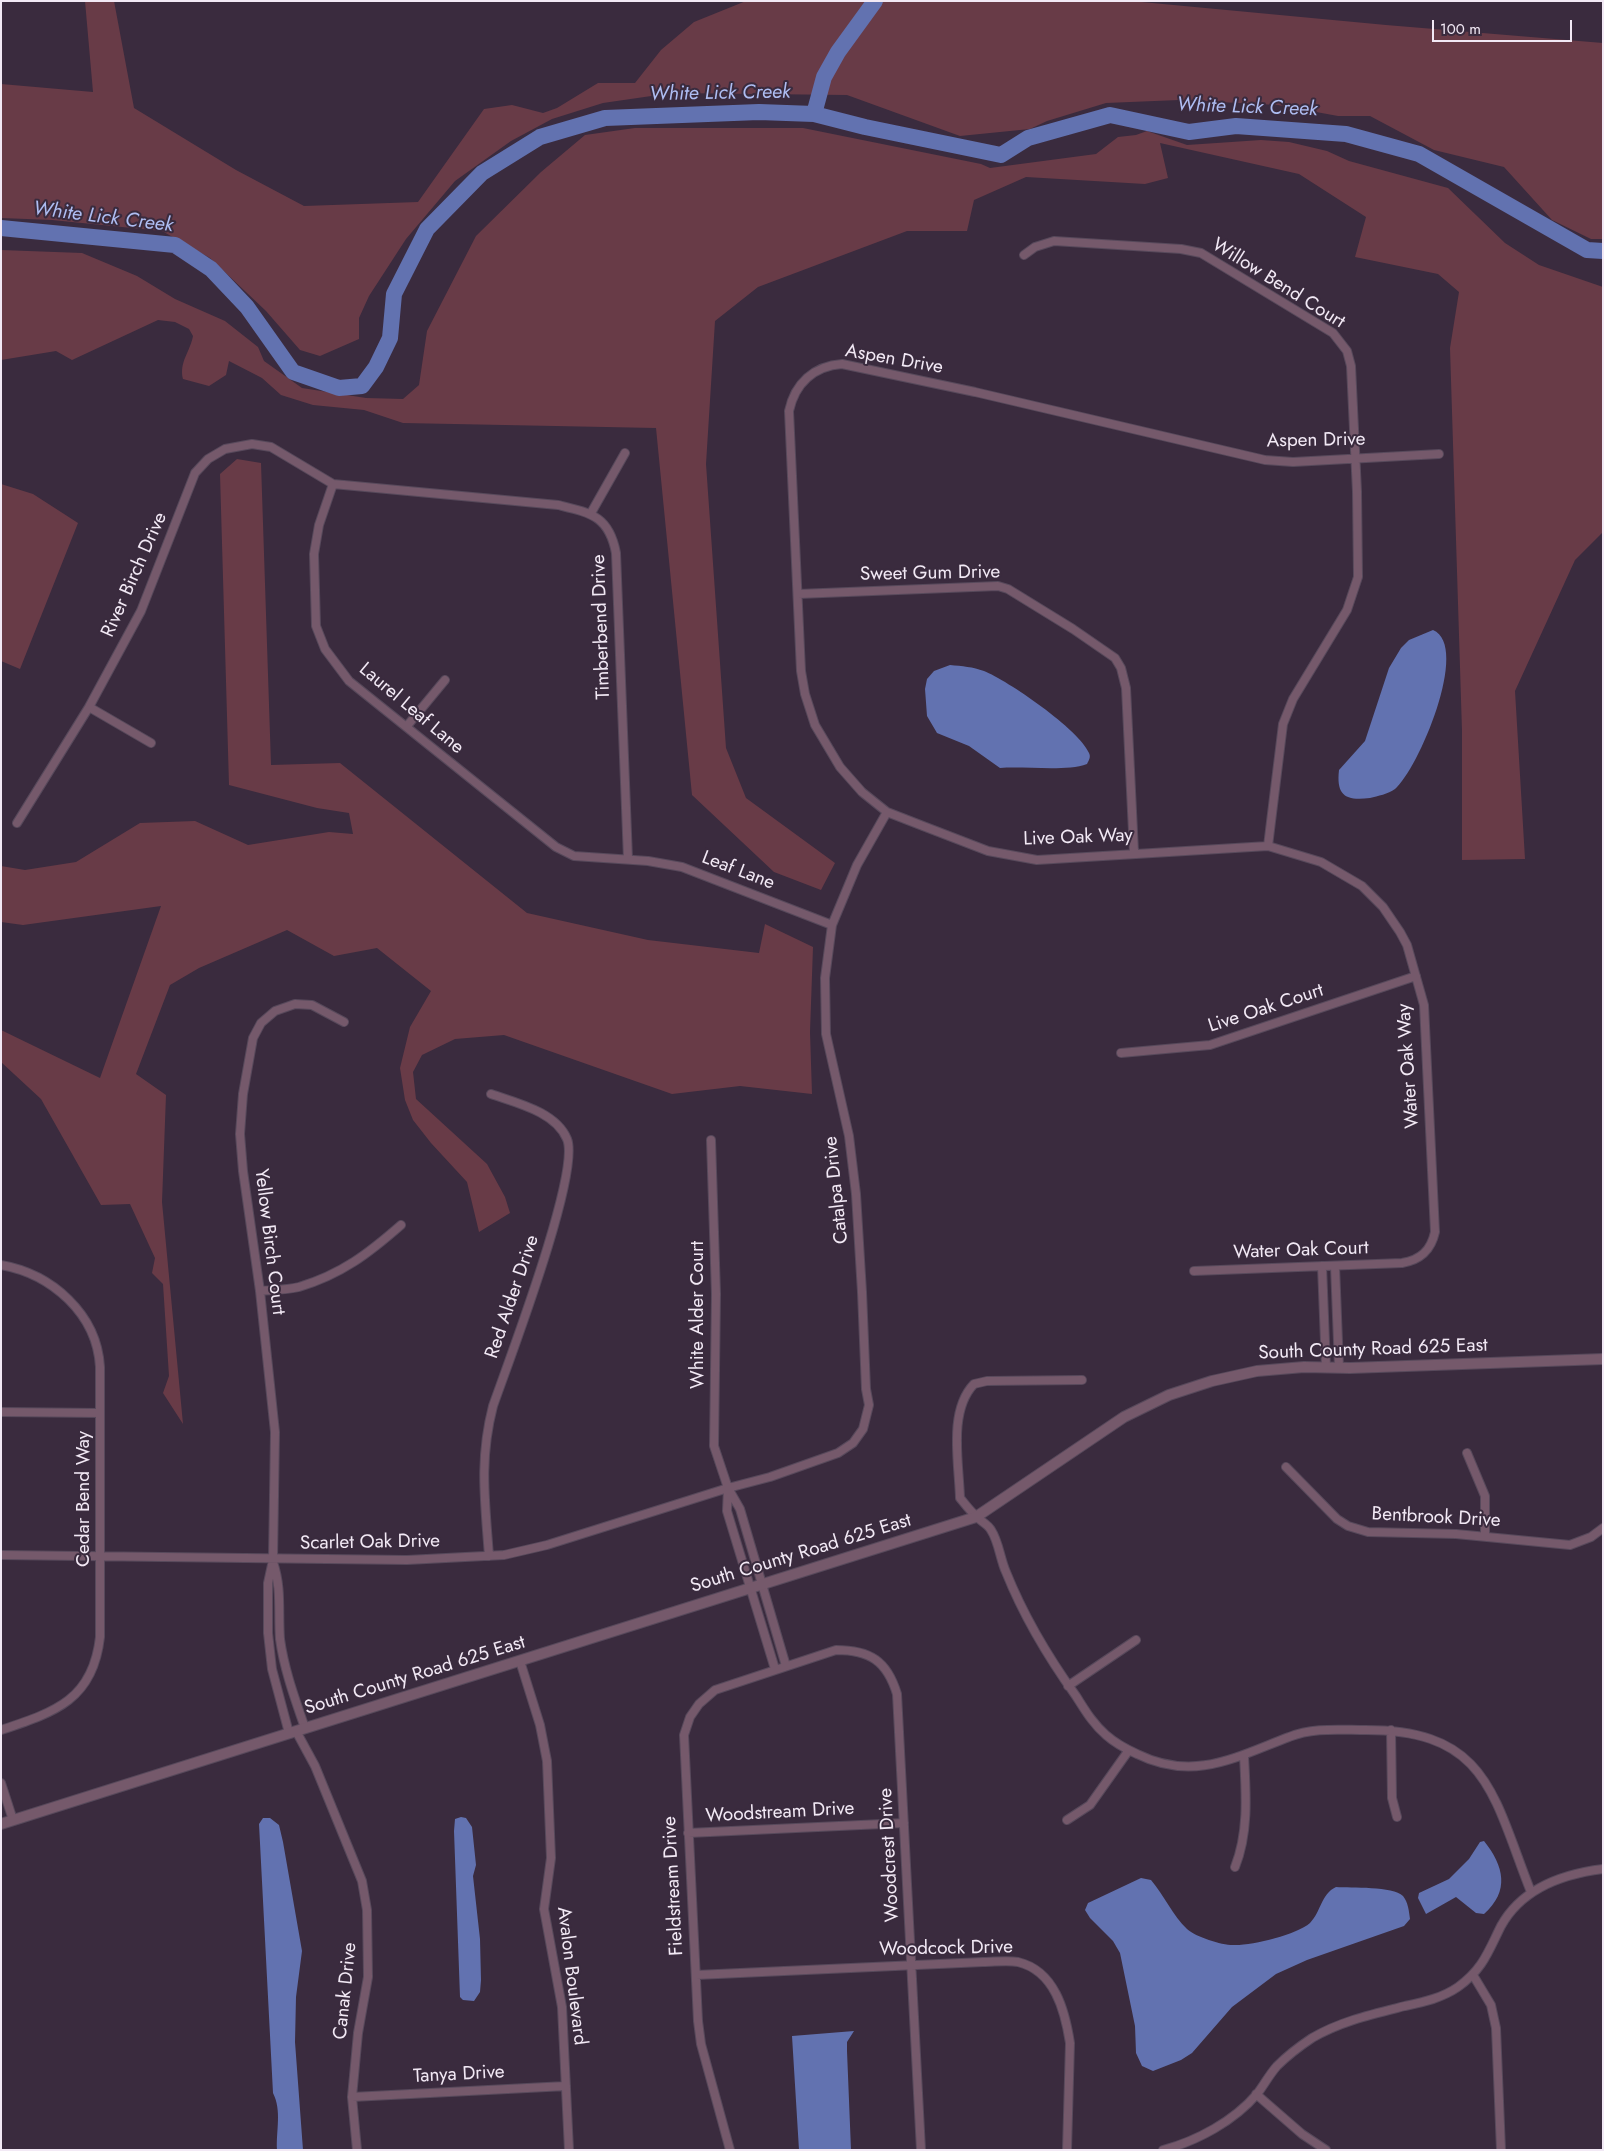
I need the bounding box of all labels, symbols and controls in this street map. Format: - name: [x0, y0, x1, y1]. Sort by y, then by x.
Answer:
- scale bar: [1434, 10, 1574, 42]
- text: 100 m: [1440, 18, 1481, 40]
- water label: White Lick Creek: [649, 81, 791, 107]
- water label: White Lick Creek: [1176, 94, 1318, 122]
- water label: White Lick Creek: [32, 198, 174, 238]
- street label: Willow Bend Court: [1207, 234, 1349, 334]
- street label: Aspen Drive: [843, 340, 945, 380]
- street label: Aspen Drive: [1266, 429, 1366, 453]
- street label: River Birch Drive: [97, 509, 173, 641]
- street label: Timberbend Drive: [588, 554, 616, 700]
- street label: Sweet Gum Drive: [860, 561, 1000, 587]
- street label: Laurel Leaf Lane: [354, 659, 468, 759]
- street label: Live Oak Way: [1023, 825, 1133, 851]
- street label: Leaf Lane: [698, 847, 778, 895]
- street label: Live Oak Court: [1206, 980, 1326, 1038]
- street label: Water Oak Way: [1393, 1003, 1425, 1129]
- street label: Catalpa Drive: [820, 1135, 854, 1245]
- street label: Yellow Birch Court: [249, 1168, 289, 1316]
- street label: Red Alder Drive: [481, 1232, 545, 1362]
- street label: Water Oak Court: [1233, 1237, 1369, 1265]
- street label: White Alder Court: [687, 1241, 709, 1389]
- street label: South County Road 625 East: [1258, 1335, 1488, 1365]
- street label: Cedar Bend Way: [73, 1431, 95, 1567]
- street label: Bentbrook Drive: [1371, 1503, 1501, 1533]
- street label: South County Road 625 East: [688, 1510, 914, 1598]
- street label: Scarlet Oak Drive: [300, 1530, 440, 1556]
- street label: South County Road 625 East: [302, 1632, 528, 1720]
- street label: Woodcrest Drive: [875, 1787, 905, 1923]
- street label: Woodstream Drive: [705, 1798, 855, 1828]
- street label: Fieldstream Drive: [659, 1816, 689, 1956]
- street label: Avalon Boulevard: [551, 1906, 591, 2046]
- street label: Woodcock Drive: [879, 1936, 1013, 1962]
- street label: Canak Drive: [330, 1941, 362, 2041]
- street label: Tanya Drive: [413, 2061, 505, 2089]

